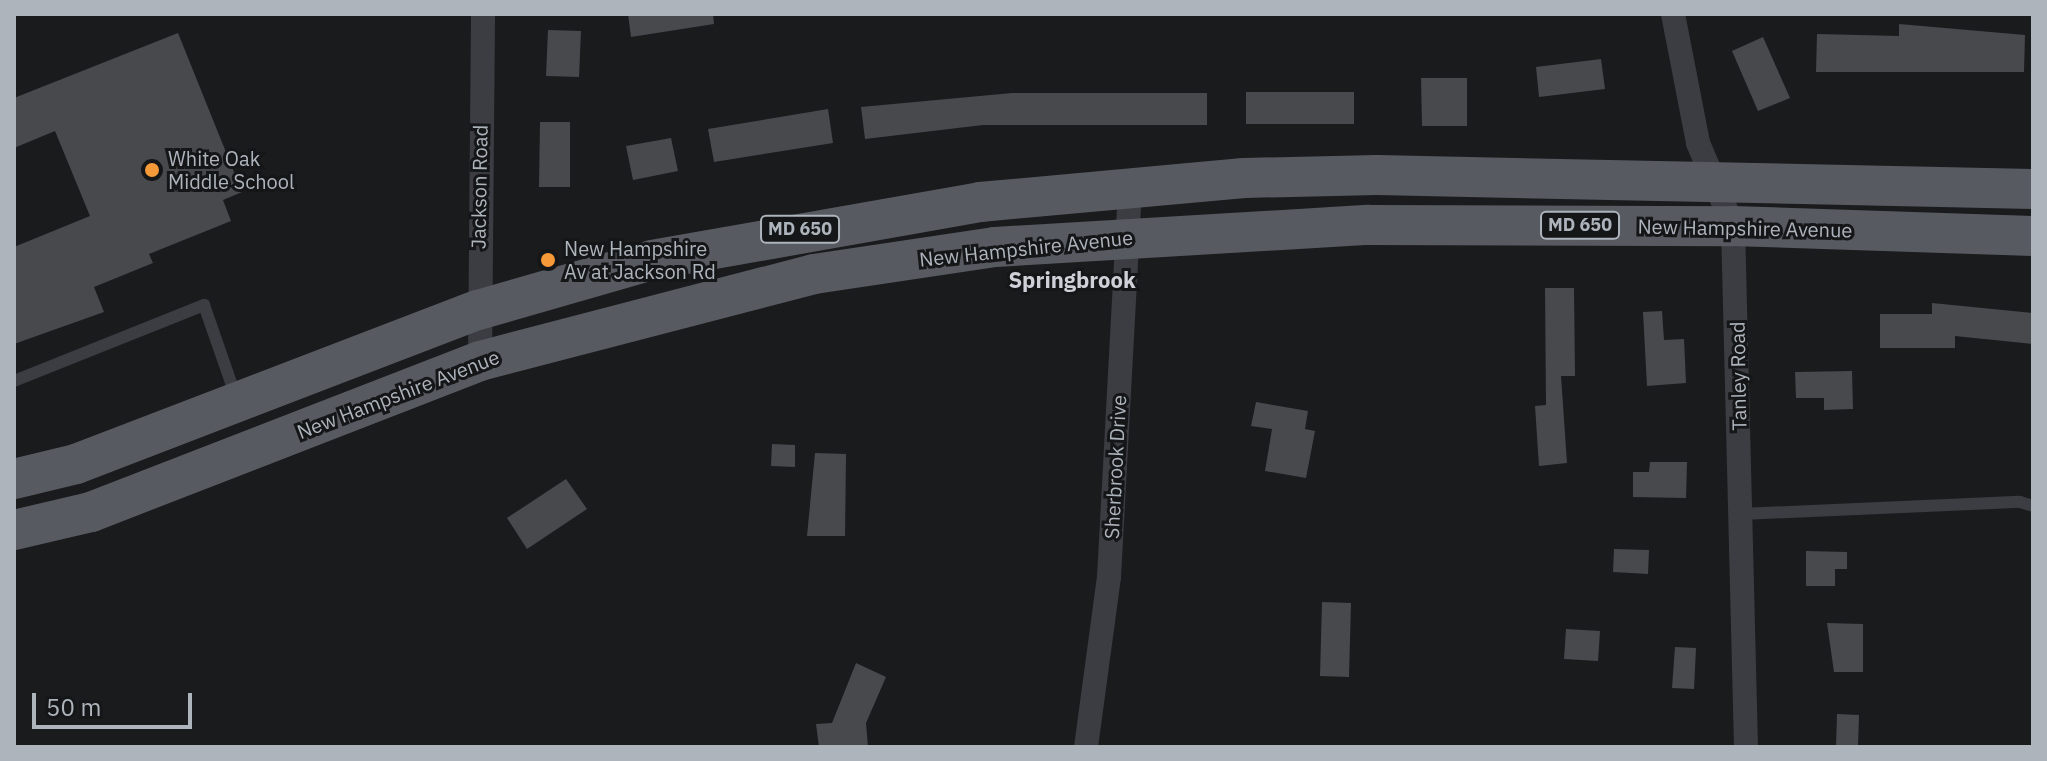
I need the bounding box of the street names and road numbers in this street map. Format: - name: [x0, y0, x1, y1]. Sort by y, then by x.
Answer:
- street label: Jackson Road: [466, 125, 492, 249]
- road number: MD 650: [1540, 211, 1620, 239]
- street label: New Hampshire Avenue: [1637, 214, 1853, 242]
- road number: MD 650: [760, 215, 840, 243]
- street label: New Hampshire Avenue: [918, 225, 1134, 271]
- street label: Tanley Road: [1725, 321, 1751, 431]
- street label: New Hampshire Avenue: [293, 344, 503, 444]
- street label: Sherbrook Drive: [1099, 394, 1131, 540]

